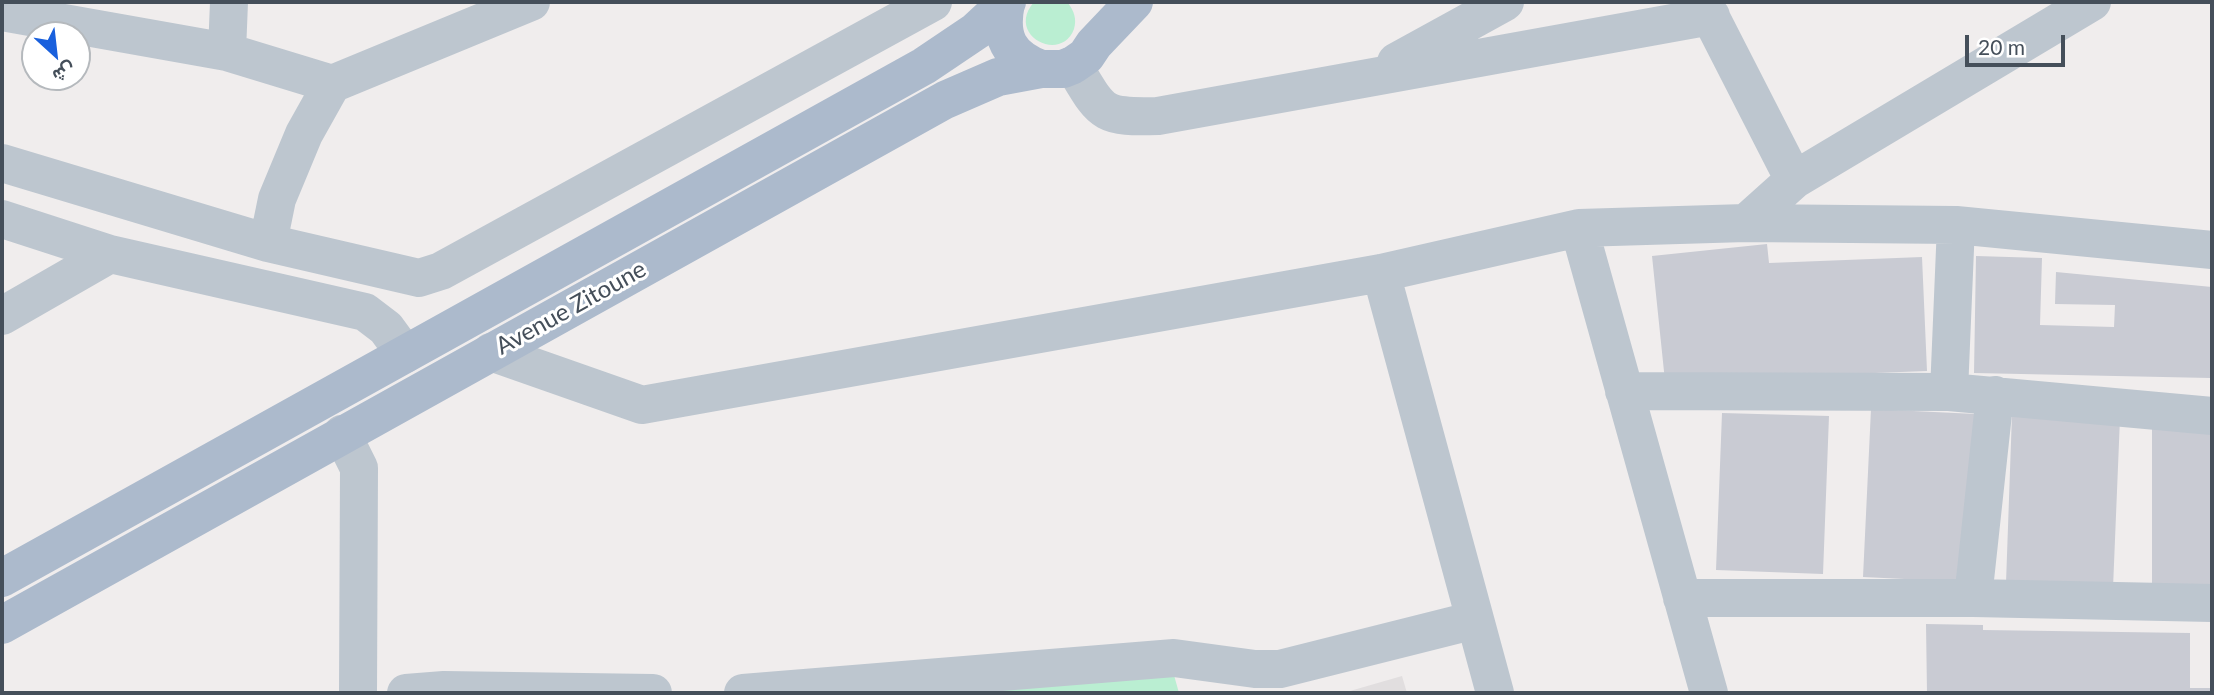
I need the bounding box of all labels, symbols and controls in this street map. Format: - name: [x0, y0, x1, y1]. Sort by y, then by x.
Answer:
- north arrow: [21, 21, 91, 91]
- scale bar: [1969, 21, 2069, 65]
- text: 20 m: [1978, 34, 2025, 59]
- text: ش: [49, 58, 80, 89]
- street label: Avenue Zitoune: [491, 255, 651, 361]

